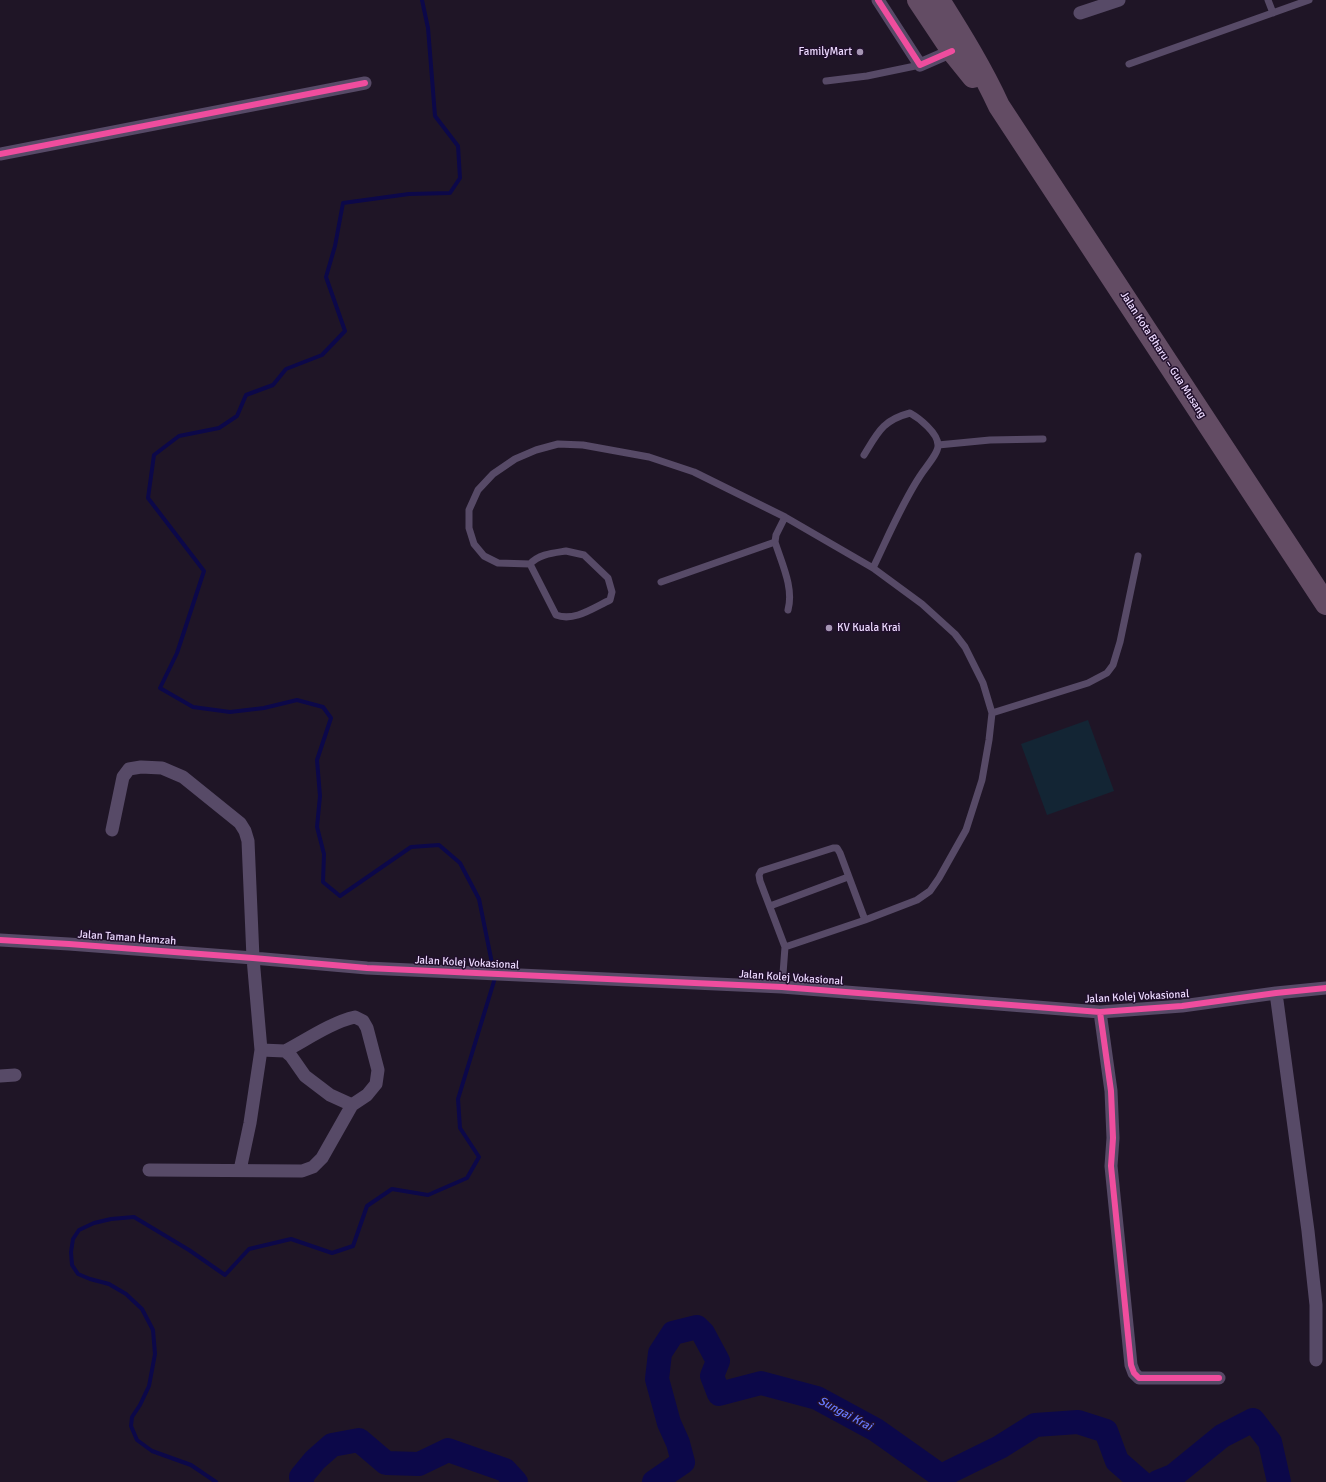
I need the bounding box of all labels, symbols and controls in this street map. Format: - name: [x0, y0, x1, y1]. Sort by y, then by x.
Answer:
- place label: FamilyMart: [798, 45, 852, 59]
- marker: FamilyMart: [855, 47, 865, 57]
- street label: Jalan Kota Bharu – Gua Musang: [1117, 289, 1209, 421]
- place label: KV Kuala Krai: [837, 621, 901, 635]
- marker: KV Kuala Krai: [824, 623, 834, 633]
- street label: Jalan Taman Hamzah: [77, 928, 177, 948]
- street label: Jalan Kolej Vokasional: [414, 954, 520, 972]
- street label: Jalan Kolej Vokasional: [738, 968, 844, 988]
- street label: Jalan Kolej Vokasional: [1084, 988, 1190, 1006]
- water label: Sungai Krai: [816, 1394, 874, 1434]

